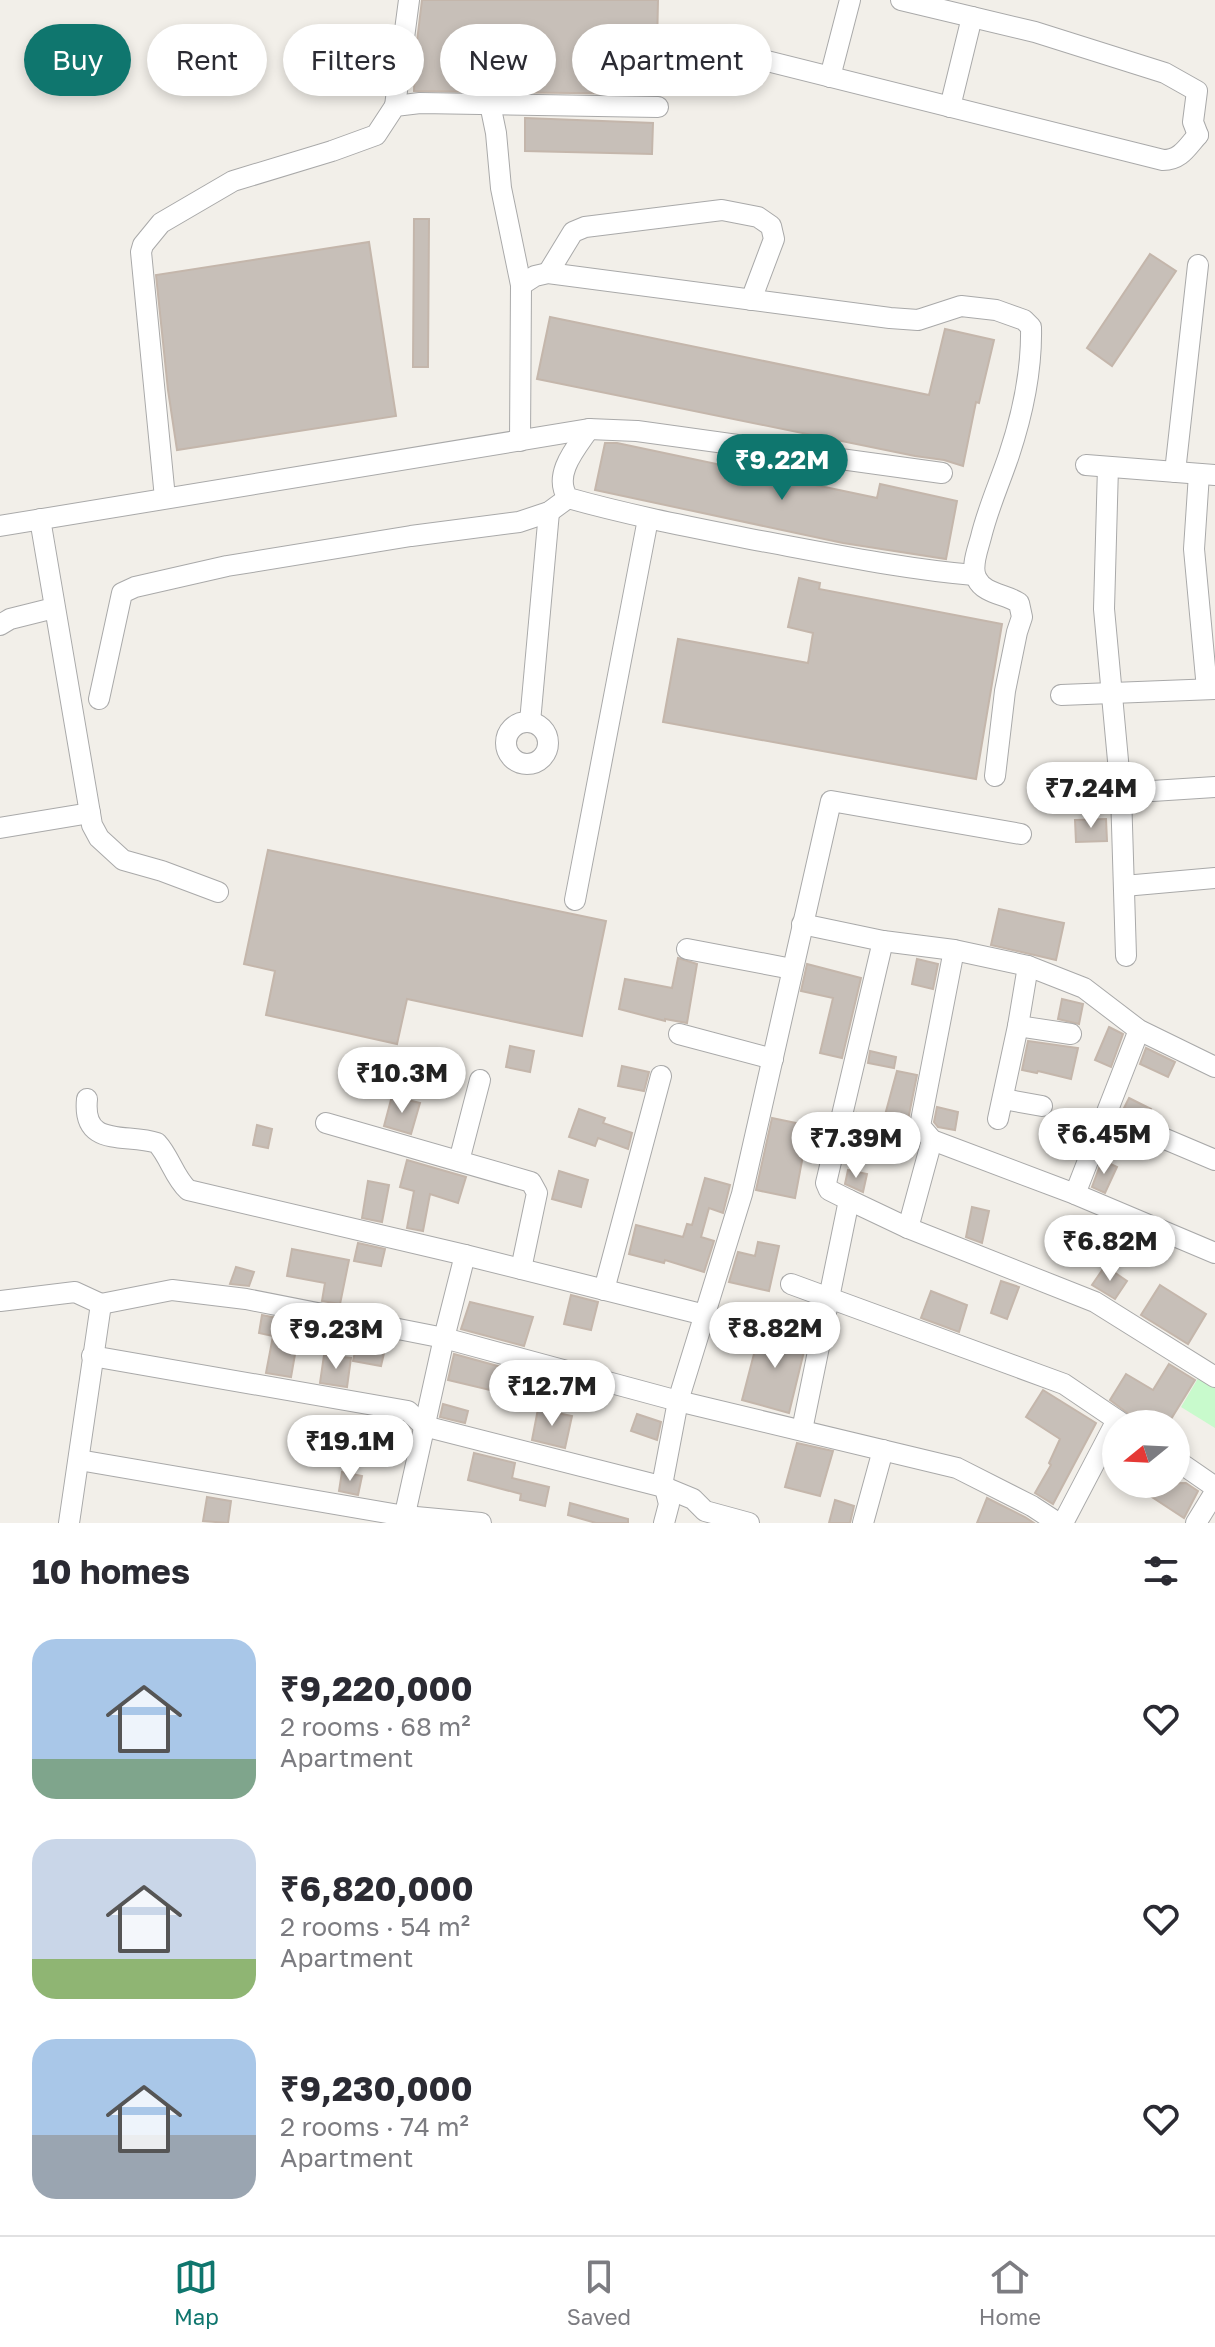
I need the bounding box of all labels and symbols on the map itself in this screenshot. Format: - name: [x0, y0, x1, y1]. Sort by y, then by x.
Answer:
- pin: ₹9.22M: [717, 434, 847, 502]
- pin: ₹7.24M: [1026, 762, 1156, 830]
- pin: ₹10.3M: [337, 1047, 467, 1115]
- pin: ₹6.45M: [1039, 1108, 1169, 1176]
- pin: ₹7.39M: [791, 1112, 921, 1180]
- pin: ₹6.82M: [1045, 1215, 1175, 1283]
- pin: ₹8.82M: [710, 1302, 840, 1370]
- pin: ₹9.23M: [271, 1303, 401, 1371]
- pin: ₹12.7M: [487, 1360, 617, 1428]
- north arrow: [1102, 1410, 1190, 1498]
- pin: ₹19.1M: [285, 1415, 415, 1483]

